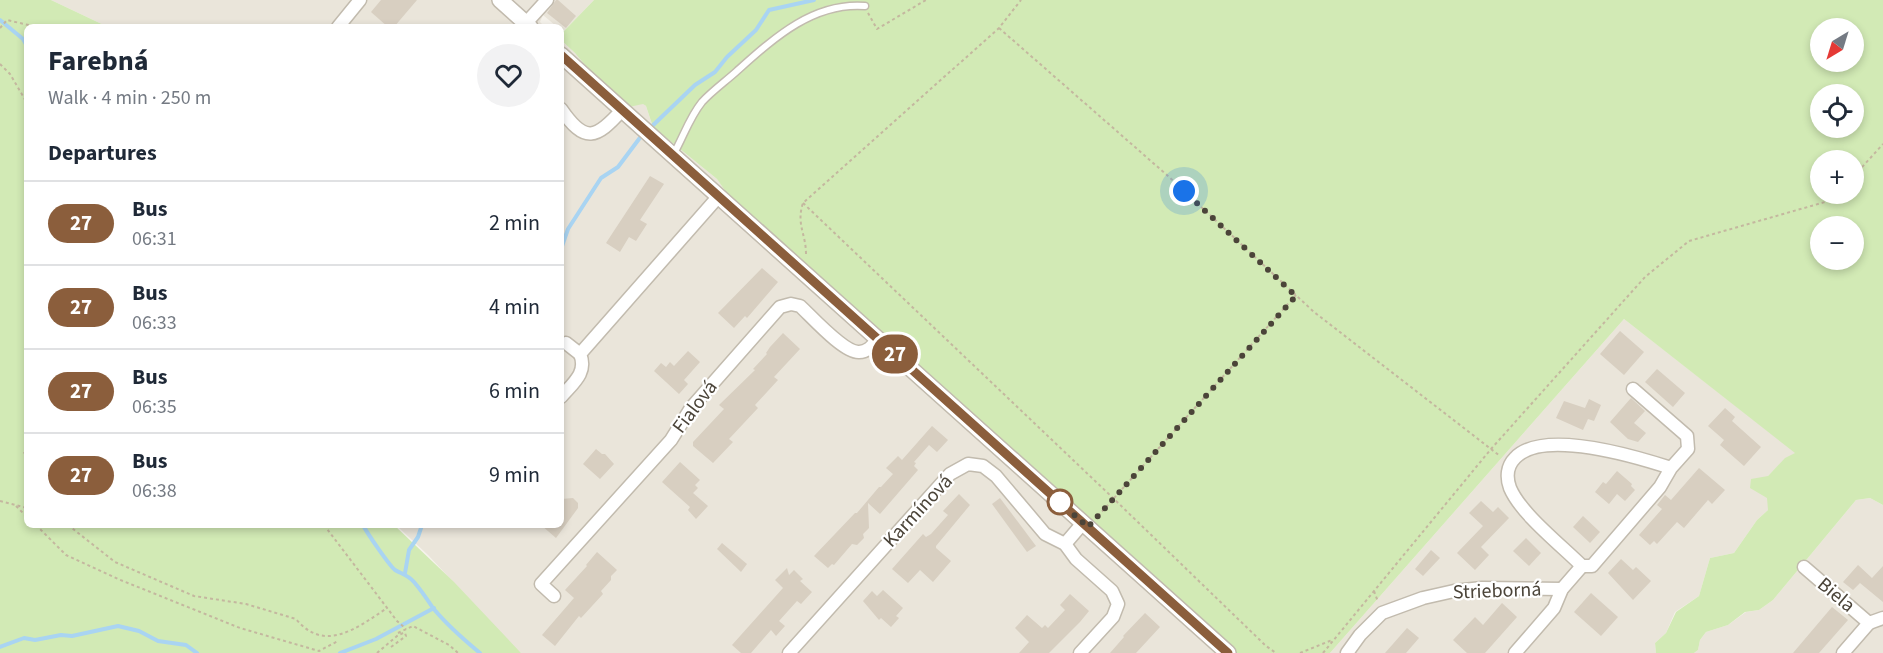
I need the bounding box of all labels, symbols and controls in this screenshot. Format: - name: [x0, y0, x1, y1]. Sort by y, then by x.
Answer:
- north arrow: [1810, 18, 1864, 72]
- map controls: [1810, 18, 1864, 270]
- text: Farebná: [48, 41, 149, 81]
- button: heart: [477, 44, 540, 107]
- text: Walk · 4 min · 250 m: [48, 84, 211, 112]
- button: locate: [1810, 84, 1864, 138]
- text: Departures: [48, 137, 157, 169]
- button: +: [1810, 150, 1864, 204]
- your location: [1169, 176, 1199, 206]
- text: Bus: [132, 193, 168, 225]
- text: 2 min: [489, 207, 540, 239]
- text: 27: [70, 208, 92, 238]
- button: −: [1810, 216, 1864, 270]
- text: 06:31: [132, 225, 177, 253]
- text: Bus: [132, 277, 168, 309]
- text: 4 min: [489, 291, 540, 323]
- text: 27: [70, 292, 92, 322]
- text: 06:33: [132, 309, 177, 337]
- line badge: 27: [868, 334, 922, 374]
- text: 27: [884, 339, 906, 369]
- text: Bus: [132, 361, 168, 393]
- text: 6 min: [489, 375, 540, 407]
- street label: Fialová: [666, 375, 724, 439]
- text: 27: [70, 376, 92, 406]
- text: 06:35: [132, 393, 177, 421]
- text: Bus: [132, 445, 168, 477]
- text: 9 min: [489, 459, 540, 491]
- text: 27: [70, 460, 92, 490]
- street label: Karmínová: [877, 468, 959, 554]
- text: 06:38: [132, 477, 177, 505]
- unlabelled marker: [1047, 489, 1073, 515]
- street label: Biela: [1811, 571, 1861, 619]
- street label: Strieborná: [1452, 575, 1542, 607]

